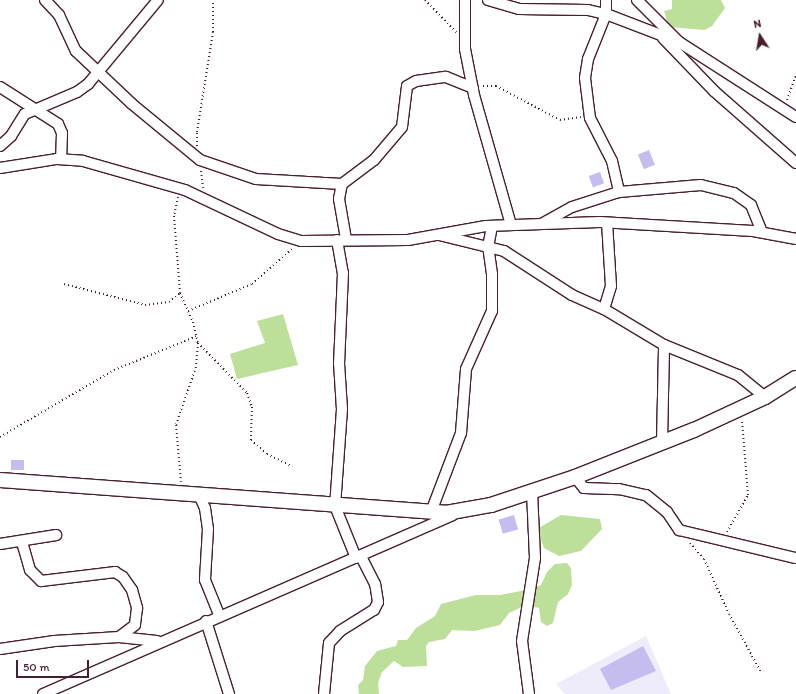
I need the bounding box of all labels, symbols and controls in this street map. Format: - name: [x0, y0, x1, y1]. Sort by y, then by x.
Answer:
- north arrow: [740, 16, 780, 56]
- text: N: [752, 17, 762, 31]
- scale bar: [18, 652, 91, 678]
- text: 50 m: [23, 660, 49, 674]

